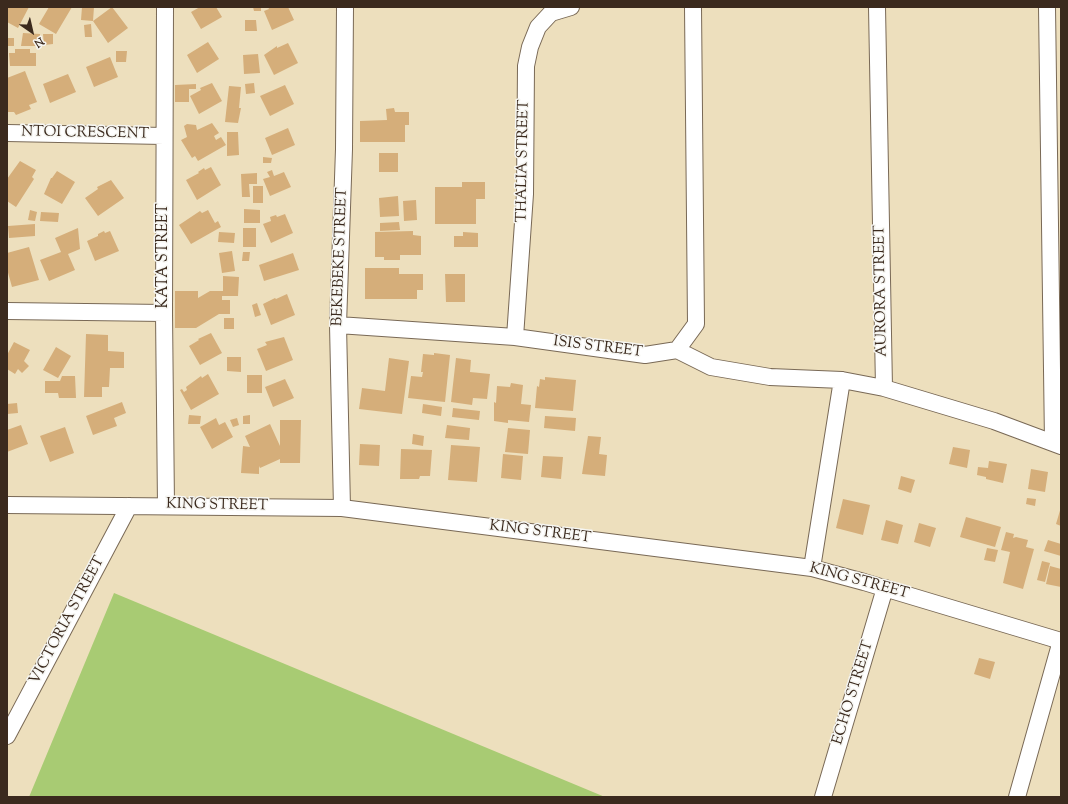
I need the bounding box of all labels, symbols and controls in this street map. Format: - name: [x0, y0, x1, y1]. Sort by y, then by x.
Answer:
- north arrow: [12, 12, 52, 52]
- text: N: [31, 33, 47, 51]
- street label: THALIA STREET: [514, 99, 534, 223]
- street label: NTOI CRESCENT: [21, 124, 149, 144]
- street label: BEKEBEKE STREET: [330, 187, 352, 327]
- street label: KATA STREET: [155, 203, 173, 309]
- street label: AURORA STREET: [872, 225, 892, 357]
- street label: ISIS STREET: [552, 334, 644, 362]
- street label: KING STREET: [166, 496, 268, 516]
- street label: KING STREET: [488, 518, 592, 548]
- street label: VICTORIA STREET: [27, 554, 109, 688]
- street label: KING STREET: [807, 560, 911, 604]
- street label: ECHO STREET: [830, 639, 878, 747]

